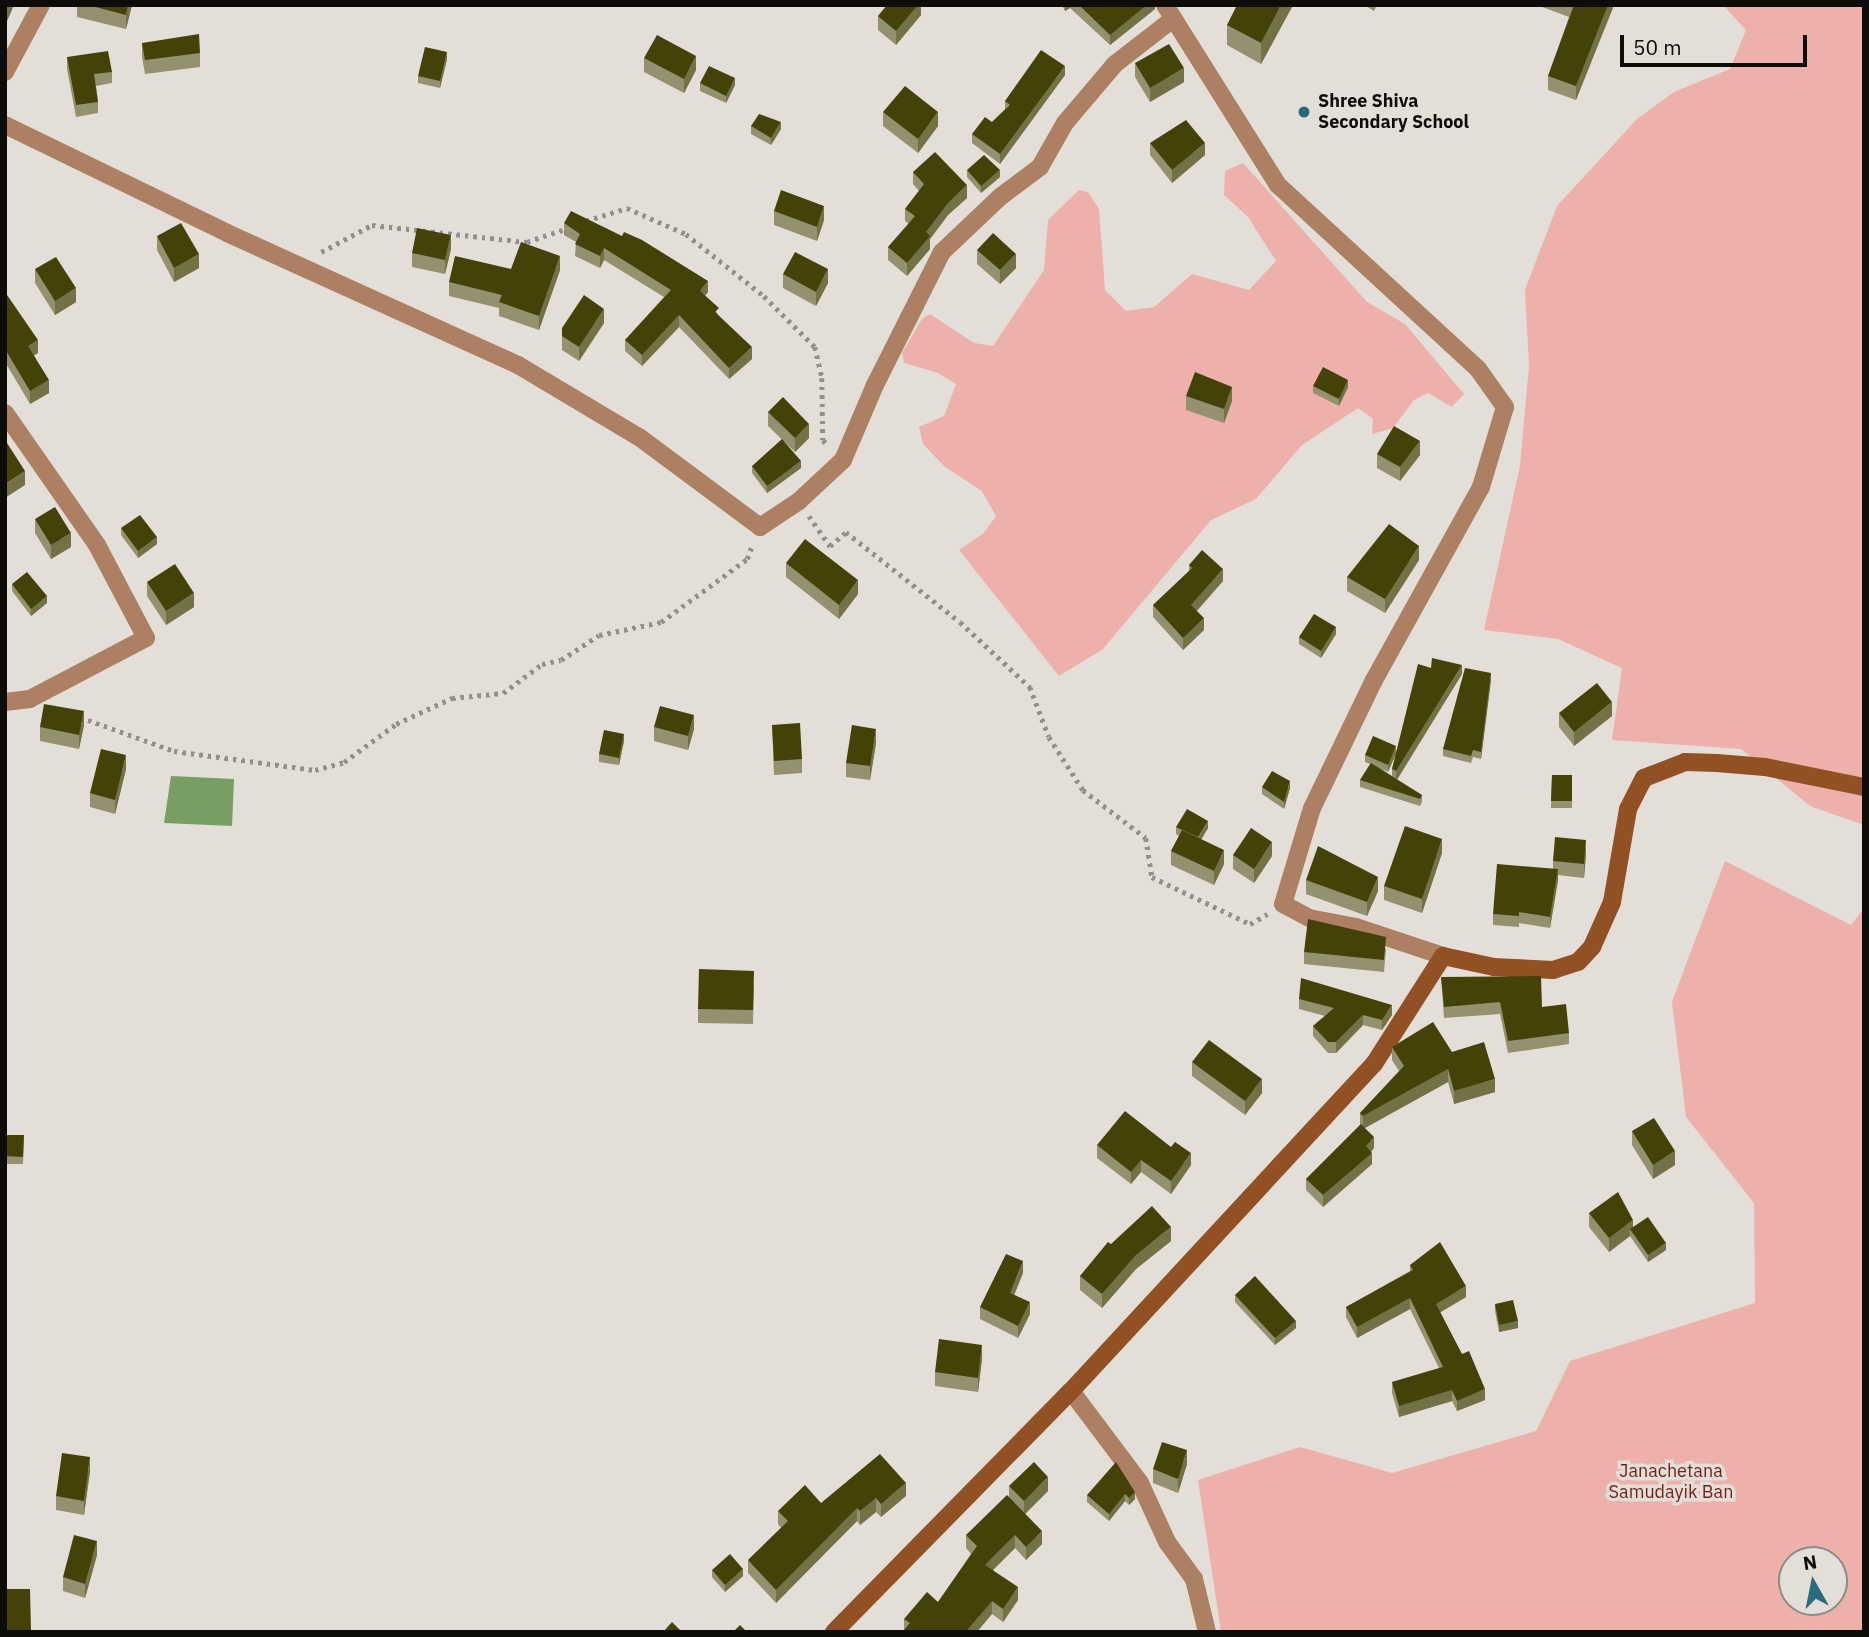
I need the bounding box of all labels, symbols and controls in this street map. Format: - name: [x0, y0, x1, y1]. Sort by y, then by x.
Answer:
- scale bar: [1624, 21, 1811, 65]
- text: 50 m: [1633, 33, 1682, 61]
- place label: Shree Shiva Secondary School: [1318, 91, 1469, 134]
- marker: Shree Shiva Secondary School: [1296, 104, 1312, 120]
- park label: Janachetana Samudayik Ban: [1609, 1461, 1733, 1504]
- north arrow: [1778, 1546, 1848, 1616]
- text: N: [1801, 1549, 1819, 1575]

